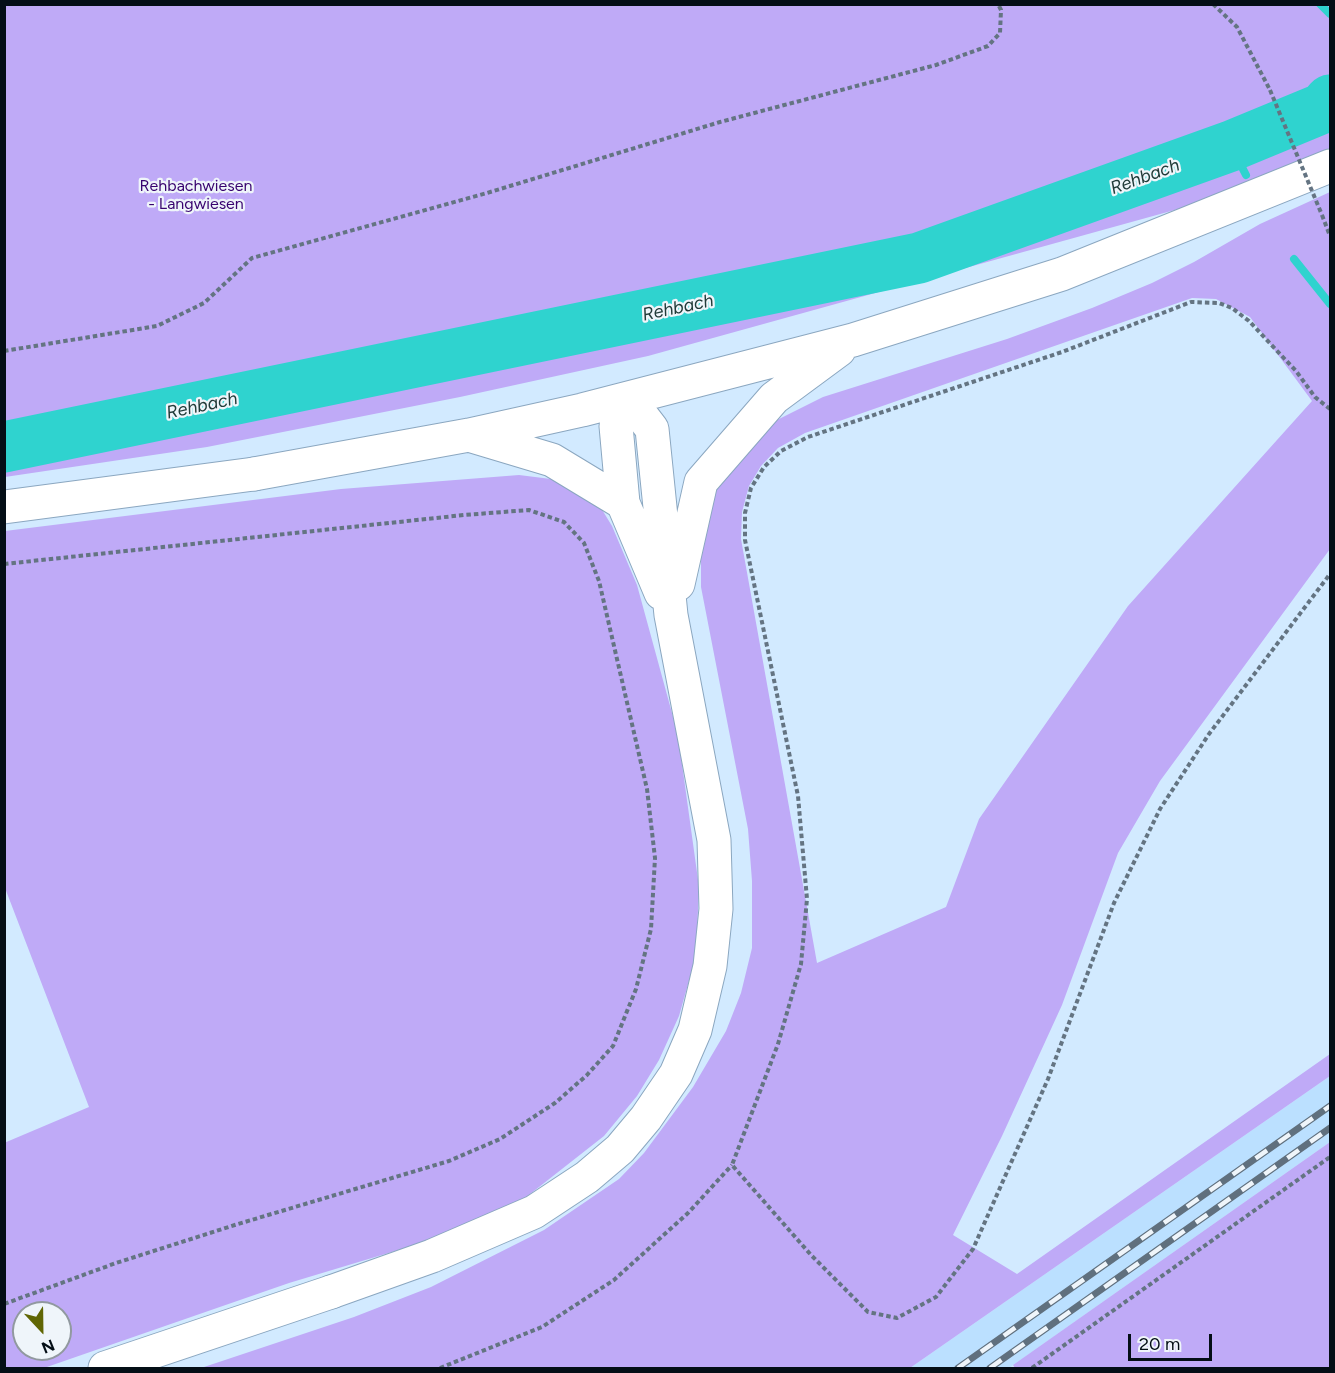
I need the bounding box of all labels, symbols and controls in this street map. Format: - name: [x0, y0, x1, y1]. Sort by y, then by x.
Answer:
- water label: Rehbach: [1107, 155, 1183, 199]
- park label: Rehbachwiesen - Langwiesen: [140, 176, 252, 214]
- water label: Rehbach: [640, 290, 716, 326]
- water label: Rehbach: [164, 388, 240, 424]
- north arrow: [12, 1301, 72, 1361]
- scale bar: [1131, 1322, 1215, 1360]
- text: 20 m: [1139, 1333, 1180, 1355]
- text: N: [39, 1335, 57, 1357]

